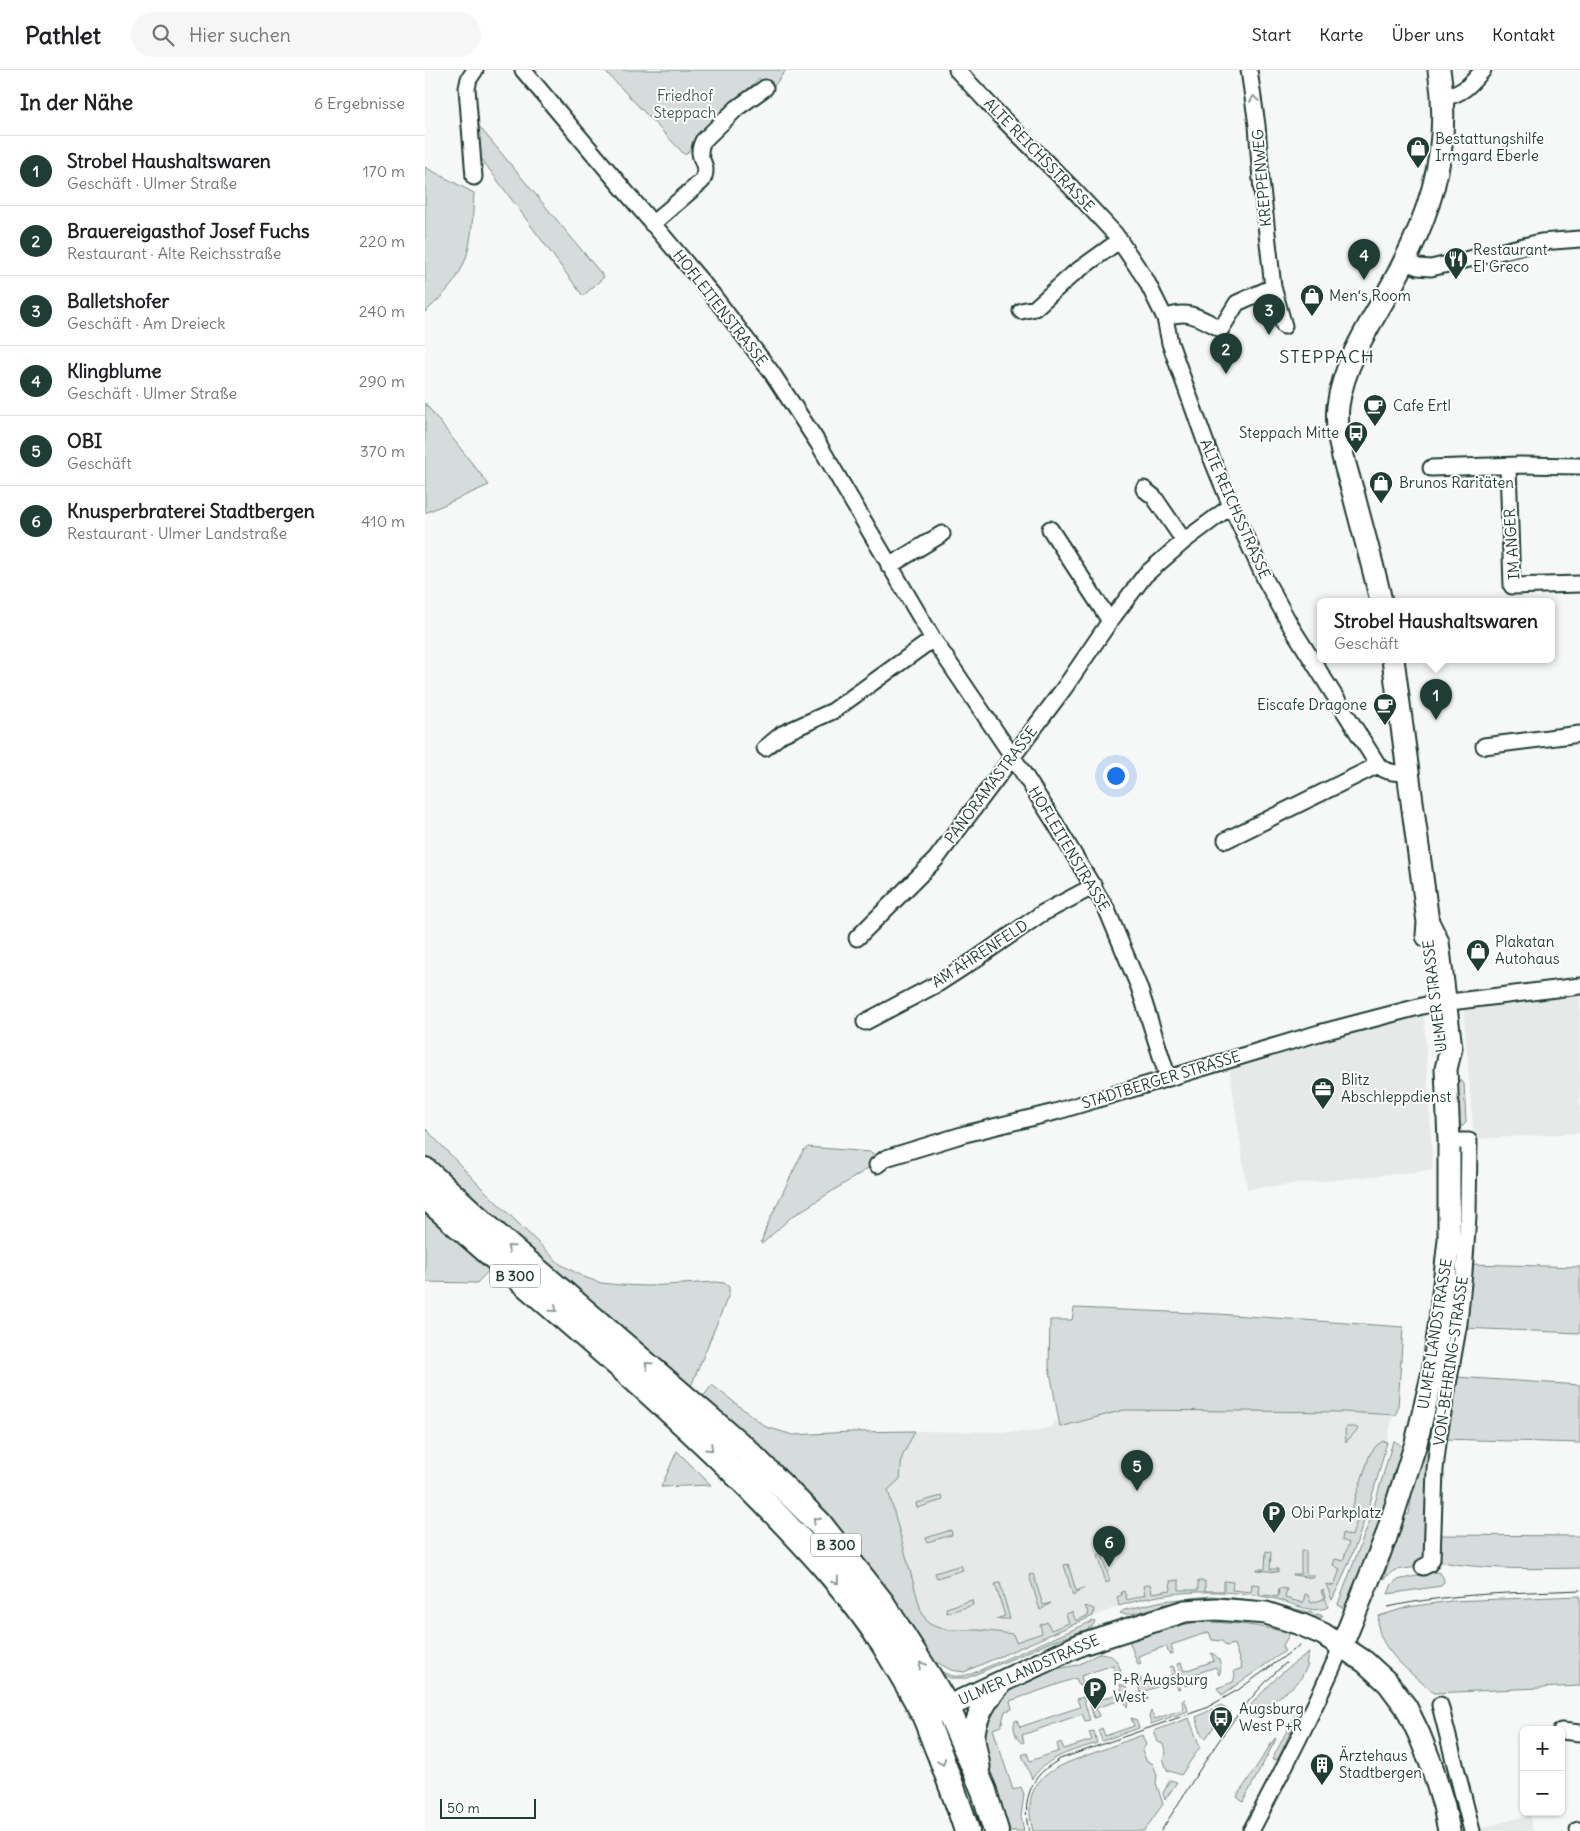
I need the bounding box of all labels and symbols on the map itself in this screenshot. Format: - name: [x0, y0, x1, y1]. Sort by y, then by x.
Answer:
- park label: Friedhof Steppach: [654, 86, 717, 122]
- street label: ALTE REICHSSTRASSE: [980, 94, 1099, 216]
- one-way arrow: [1249, 95, 1259, 103]
- street label: KREPPENWEG: [1248, 128, 1275, 228]
- place label: Bestattungshilfe Irmgard Eberle: [1435, 129, 1544, 165]
- shop icon: Bestattungshilfe Irmgard Eberle: [1405, 135, 1431, 169]
- pin: 4: [1348, 239, 1380, 280]
- place label: Restaurant El Greco: [1473, 240, 1548, 276]
- street label: HOFLEITENSTRASSE: [669, 246, 772, 370]
- restaurant icon: Restaurant El Greco: [1443, 246, 1469, 280]
- shop icon: Men‘s Room: [1299, 283, 1325, 317]
- place label: Men‘s Room: [1329, 286, 1411, 305]
- pin: 3: [1253, 294, 1285, 335]
- pin: 2: [1210, 333, 1242, 374]
- district label: STEPPACH: [1279, 345, 1375, 368]
- cafe icon: Cafe Ertl: [1362, 393, 1388, 427]
- place label: Cafe Ertl: [1393, 396, 1451, 415]
- bus stop icon: Steppach Mitte: [1343, 420, 1369, 454]
- place label: Steppach Mitte: [1239, 423, 1339, 442]
- street label: ALTE REICHSSTRASSE: [1196, 436, 1275, 582]
- shop icon: Brunos Raritäten: [1368, 470, 1394, 504]
- place label: Brunos Raritäten: [1399, 473, 1514, 492]
- street label: IM ANGER: [1499, 507, 1523, 580]
- pin: 1: [1420, 679, 1452, 720]
- cafe icon: Eiscafe Dragone: [1372, 692, 1398, 726]
- place label: Eiscafe Dragone: [1257, 695, 1367, 714]
- street label: PANORAMASTRASSE: [940, 722, 1041, 847]
- your location: [1103, 763, 1129, 789]
- street label: HOFLEITENSTRASSE: [1025, 783, 1114, 915]
- street label: AM ÄHRENFELD: [928, 915, 1031, 992]
- place label: Plakatan Autohaus: [1495, 932, 1560, 968]
- street label: ULMER STRASSE: [1418, 938, 1451, 1053]
- shop icon: Plakatan Autohaus: [1465, 938, 1491, 972]
- street label: STADTBERGER STRASSE: [1079, 1046, 1243, 1113]
- place label: Blitz Abschleppdienst: [1341, 1070, 1451, 1106]
- office icon: Blitz Abschleppdienst: [1310, 1076, 1336, 1110]
- one-way arrow: [507, 1245, 516, 1254]
- street label: ULMER LANDSTRASSE: [1413, 1257, 1456, 1411]
- road number: B 300: [490, 1264, 540, 1288]
- street label: VON-BEHRING-STRASSE: [1429, 1275, 1472, 1447]
- one-way arrow: [548, 1303, 557, 1311]
- one-way arrow: [644, 1362, 653, 1371]
- one-way arrow: [704, 1442, 713, 1451]
- pin: 5: [1121, 1450, 1153, 1491]
- parking icon: Obi Parkplatz: [1261, 1500, 1287, 1534]
- place label: Obi Parkplatz: [1291, 1503, 1382, 1522]
- one-way arrow: [813, 1517, 822, 1526]
- pin: 6: [1093, 1526, 1125, 1567]
- road number: B 300: [811, 1534, 861, 1556]
- one-way arrow: [830, 1575, 838, 1584]
- street label: ULMER LANDSTRASSE: [955, 1630, 1102, 1709]
- one-way arrow: [919, 1662, 928, 1671]
- place label: P+R Augsburg West: [1113, 1670, 1208, 1706]
- parking icon: P+R Augsburg West: [1082, 1676, 1108, 1710]
- place label: Augsburg West P+R: [1239, 1699, 1304, 1735]
- bus stop icon: Augsburg West P+R: [1208, 1705, 1234, 1739]
- place label: Ärztehaus Stadtbergen: [1339, 1746, 1422, 1782]
- building icon: Ärztehaus Stadtbergen: [1309, 1752, 1335, 1786]
- one-way arrow: [937, 1758, 947, 1766]
- scale bar: [440, 1796, 536, 1819]

